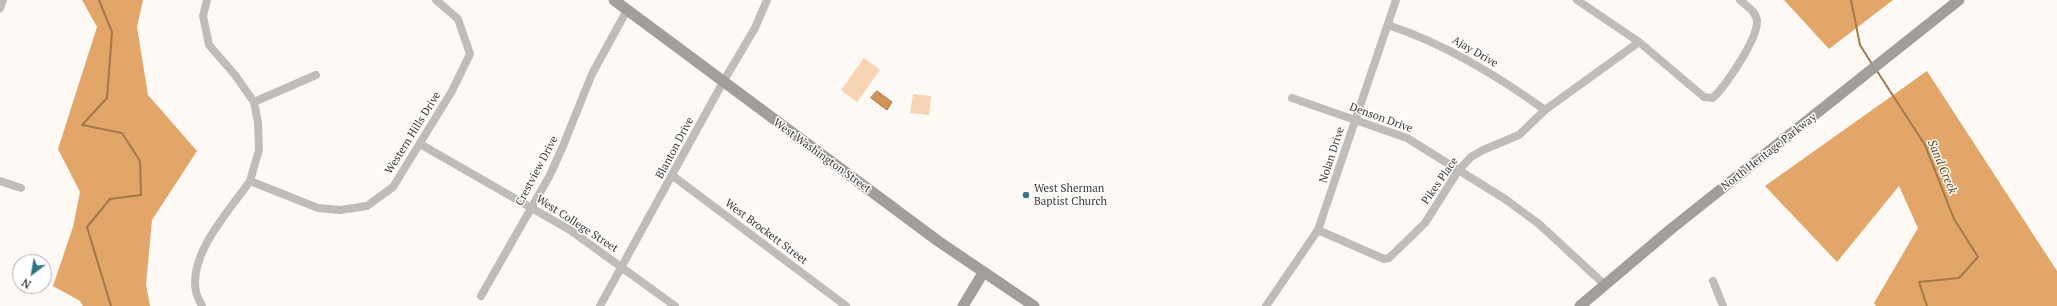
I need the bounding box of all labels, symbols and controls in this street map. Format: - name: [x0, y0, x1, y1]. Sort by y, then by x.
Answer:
- street label: Ajay Drive: [1450, 34, 1500, 70]
- street label: Western Hills Drive: [382, 89, 444, 177]
- street label: Denson Drive: [1348, 100, 1414, 136]
- street label: North Heritage Parkway: [1719, 111, 1819, 193]
- street label: Blanton Drive: [653, 115, 697, 181]
- street label: West Washington Street: [771, 116, 873, 196]
- street label: Nolan Drive: [1317, 125, 1347, 185]
- street label: Crestview Drive: [513, 134, 561, 208]
- water label: Sand Creek: [1924, 138, 1960, 196]
- street label: Pikes Place: [1419, 155, 1461, 207]
- place label: West Sherman Baptist Church: [1034, 182, 1107, 208]
- marker: West Sherman Baptist Church: [1021, 190, 1031, 200]
- street label: West College Street: [534, 193, 620, 255]
- street label: West Brockett Street: [722, 197, 810, 267]
- north arrow: [12, 254, 52, 294]
- text: N: [19, 275, 34, 292]

